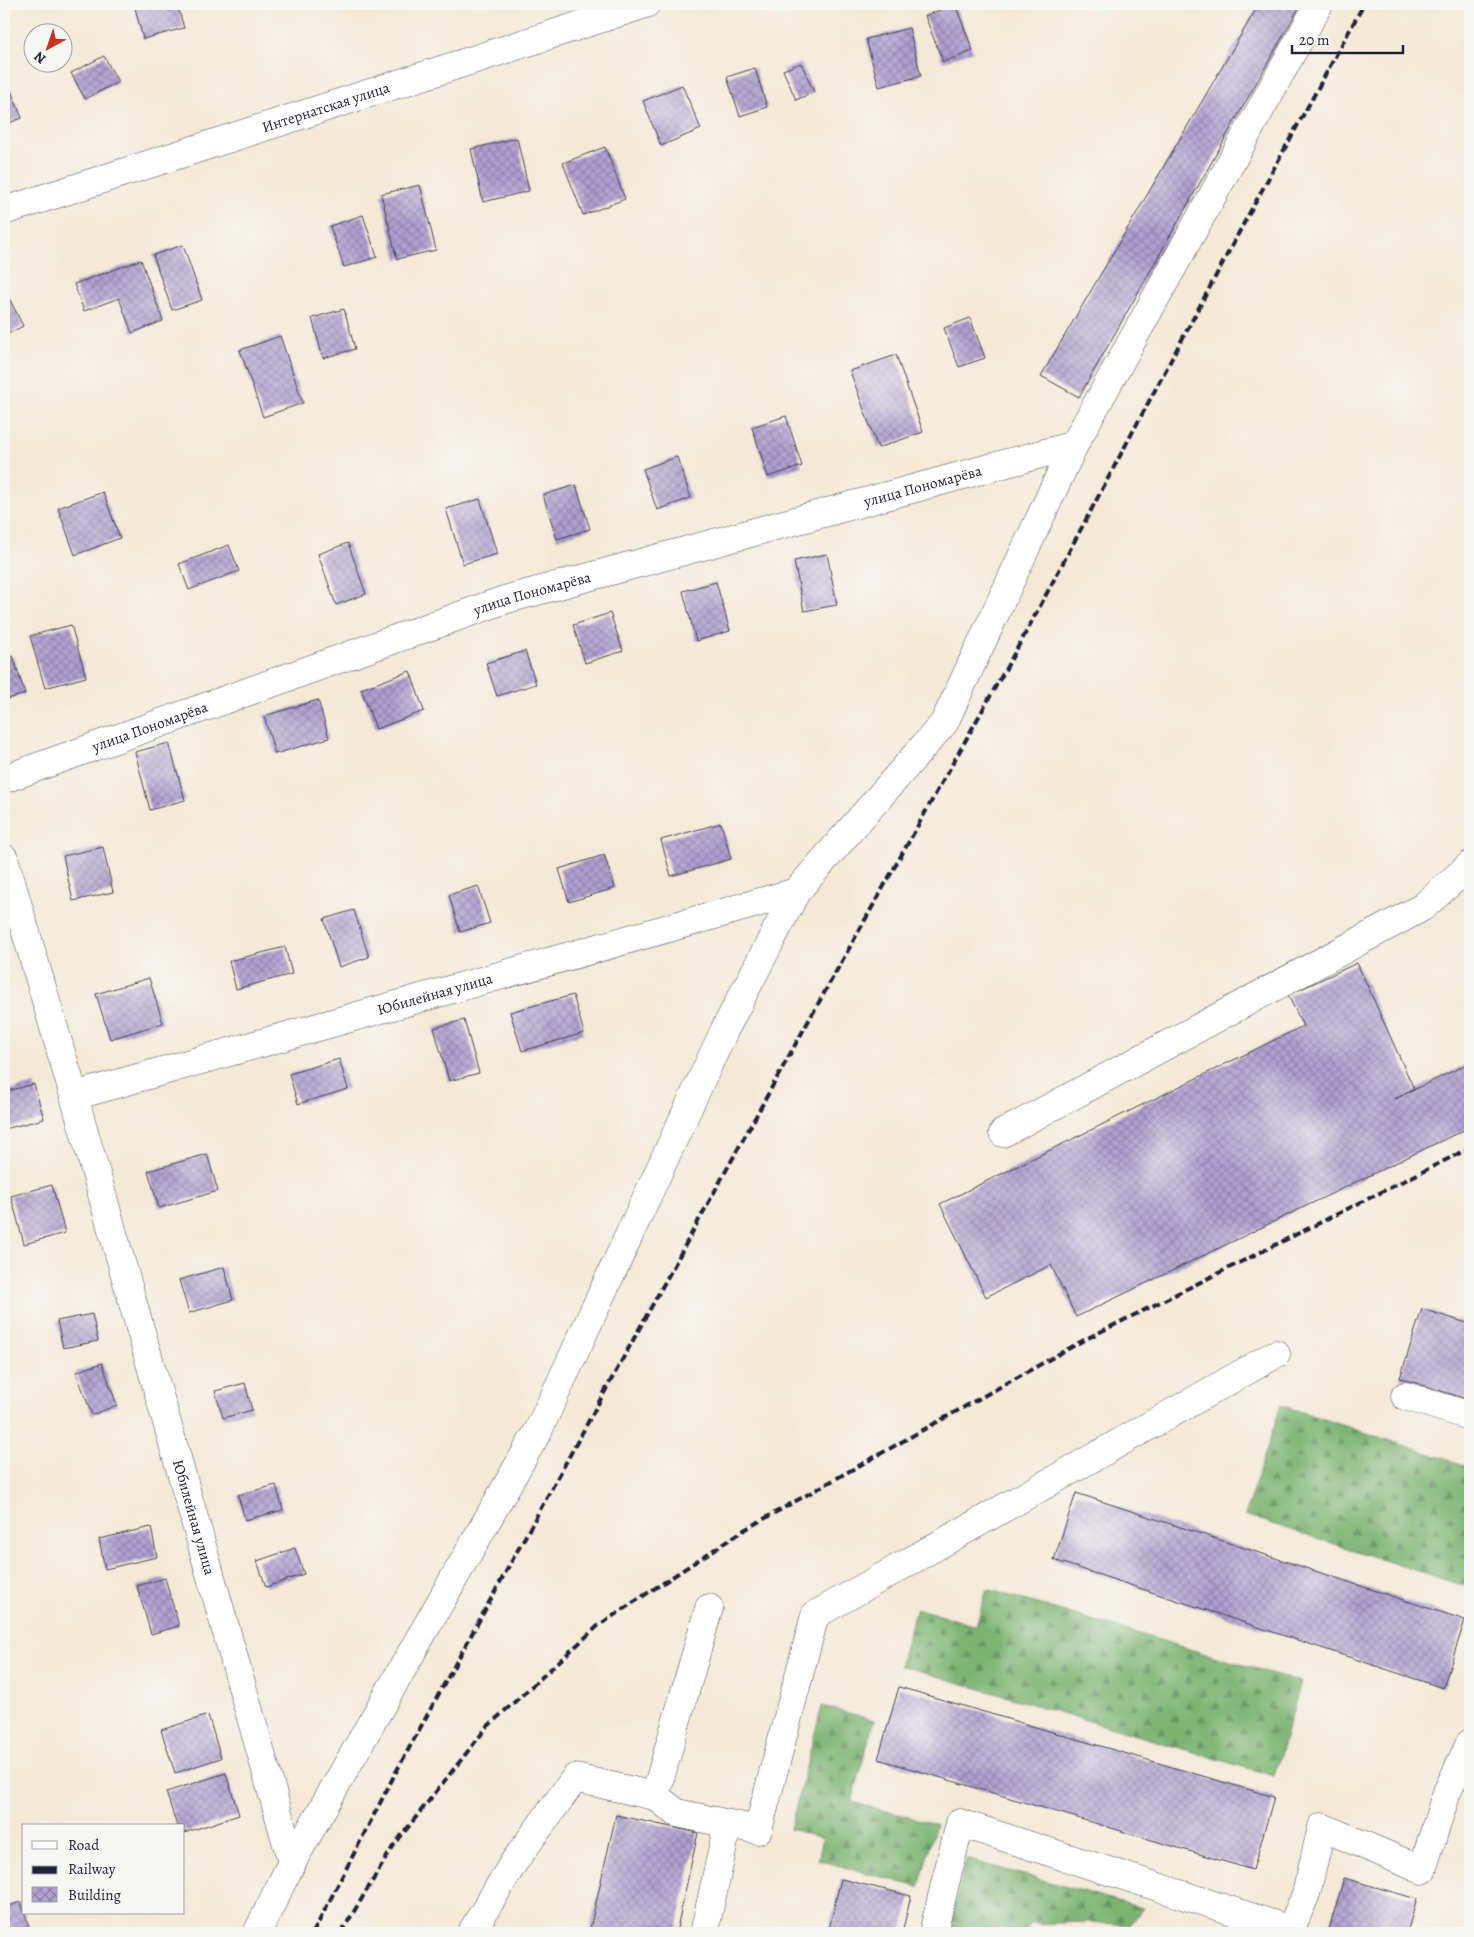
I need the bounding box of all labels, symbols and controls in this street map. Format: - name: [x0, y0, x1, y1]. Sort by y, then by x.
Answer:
- north arrow: [22, 22, 72, 72]
- scale bar: [1292, 22, 1403, 54]
- text: 20 m: [1299, 30, 1330, 50]
- text: N: [30, 47, 50, 68]
- street label: Интернатская улица: [259, 77, 392, 137]
- street label: улица Пономарёва: [861, 461, 984, 512]
- street label: улица Пономарёва: [470, 567, 593, 620]
- street label: улица Пономарёва: [88, 697, 211, 757]
- street label: Юбилейная улица: [375, 968, 495, 1020]
- street label: Юбилейная улица: [168, 1457, 220, 1577]
- legend: [22, 1824, 185, 1914]
- text: Road: [68, 1835, 100, 1855]
- text: Railway: [68, 1859, 116, 1879]
- text: Building: [68, 1885, 121, 1905]

